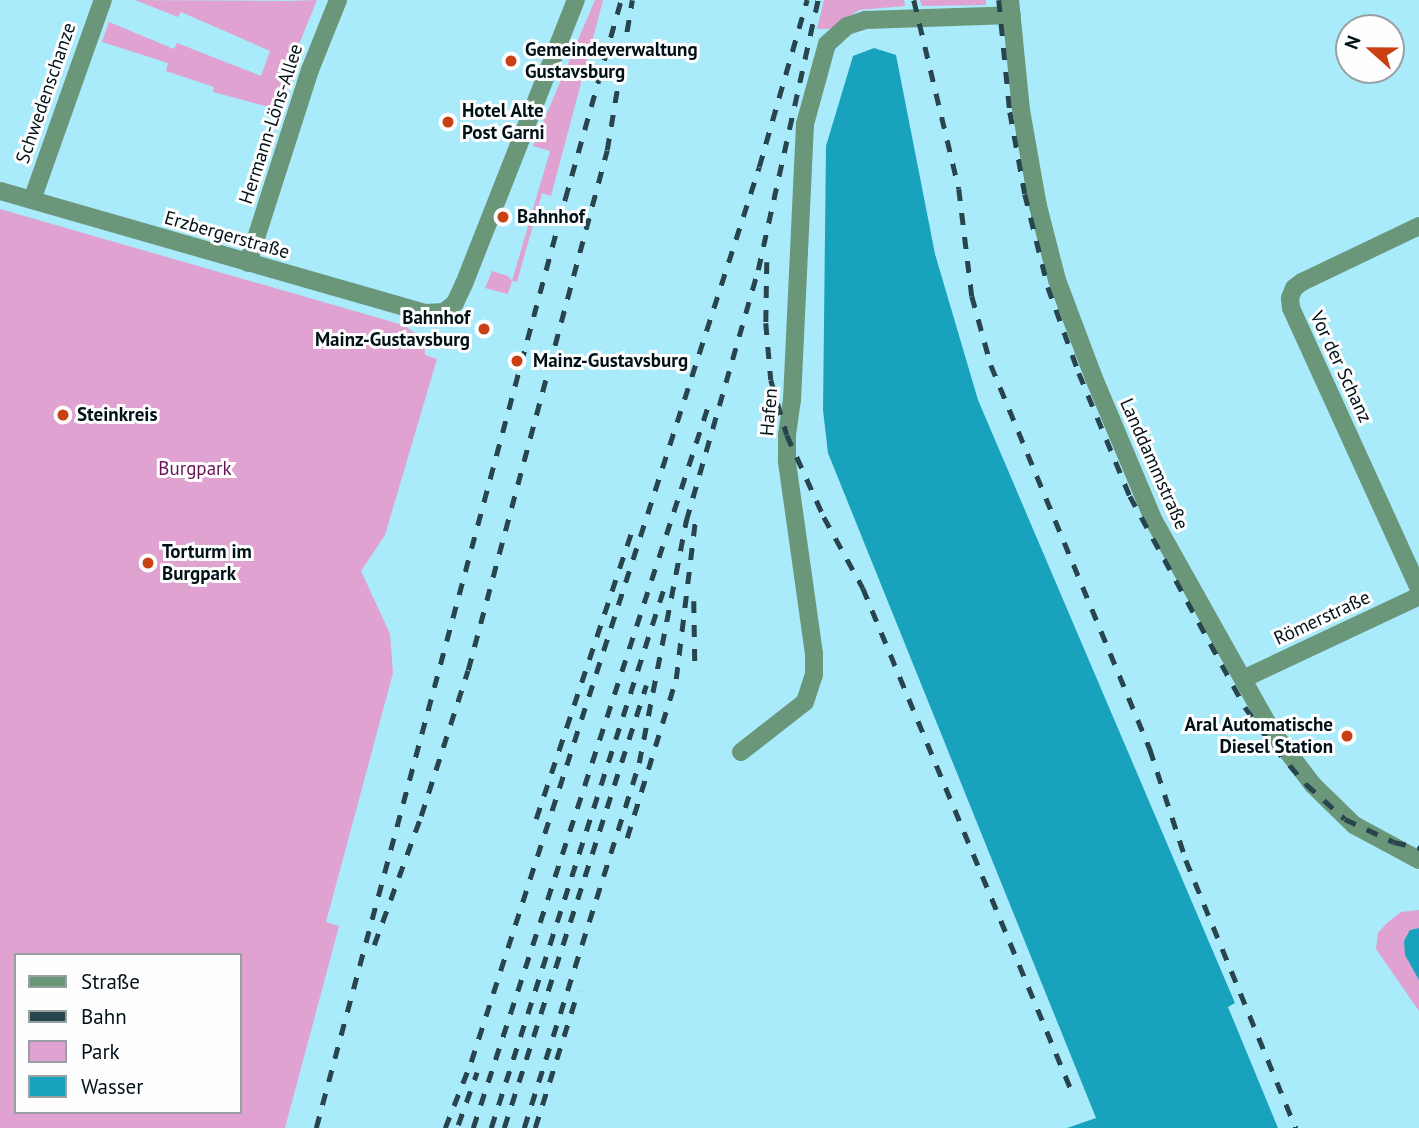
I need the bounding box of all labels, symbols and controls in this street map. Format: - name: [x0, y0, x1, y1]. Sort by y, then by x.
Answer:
- north arrow: [1335, 14, 1405, 84]
- street label: Schwedenschanze: [11, 20, 81, 166]
- text: N: [1339, 32, 1366, 52]
- place label: Gemeindeverwaltung Gustavsburg: [525, 39, 698, 83]
- street label: Hermann-Löns-Allee: [234, 41, 308, 207]
- marker: Gemeindeverwaltung Gustavsburg: [503, 53, 519, 69]
- place label: Hotel Alte Post Garni: [462, 100, 545, 144]
- marker: Hotel Alte Post Garni: [440, 114, 456, 130]
- street label: Erzbergerstraße: [162, 206, 292, 264]
- place label: Bahnhof: [517, 206, 585, 228]
- marker: Bahnhof: [495, 209, 511, 225]
- place label: Bahnhof Mainz-Gustavsburg: [315, 307, 470, 351]
- street label: Vor der Schanz: [1305, 308, 1377, 426]
- marker: Bahnhof Mainz-Gustavsburg: [476, 321, 492, 337]
- place label: Mainz-Gustavsburg: [533, 350, 688, 372]
- marker: Mainz-Gustavsburg: [507, 351, 527, 371]
- street label: Hafen: [756, 387, 782, 437]
- street label: Landdammstraße: [1115, 395, 1193, 533]
- place label: Steinkreis: [77, 404, 158, 426]
- marker: Steinkreis: [55, 407, 71, 423]
- park label: Burgpark: [158, 458, 232, 480]
- place label: Torturm im Burgpark: [162, 541, 252, 585]
- marker: Torturm im Burgpark: [140, 555, 156, 571]
- street label: Römerstraße: [1270, 586, 1374, 650]
- place label: Aral Automatische Diesel Station: [1184, 714, 1333, 758]
- marker: Aral Automatische Diesel Station: [1339, 728, 1355, 744]
- legend: [14, 953, 242, 1114]
- text: Straße: [81, 968, 140, 995]
- text: Bahn: [81, 1003, 127, 1030]
- text: Park: [81, 1038, 120, 1065]
- text: Wasser: [81, 1073, 143, 1100]

